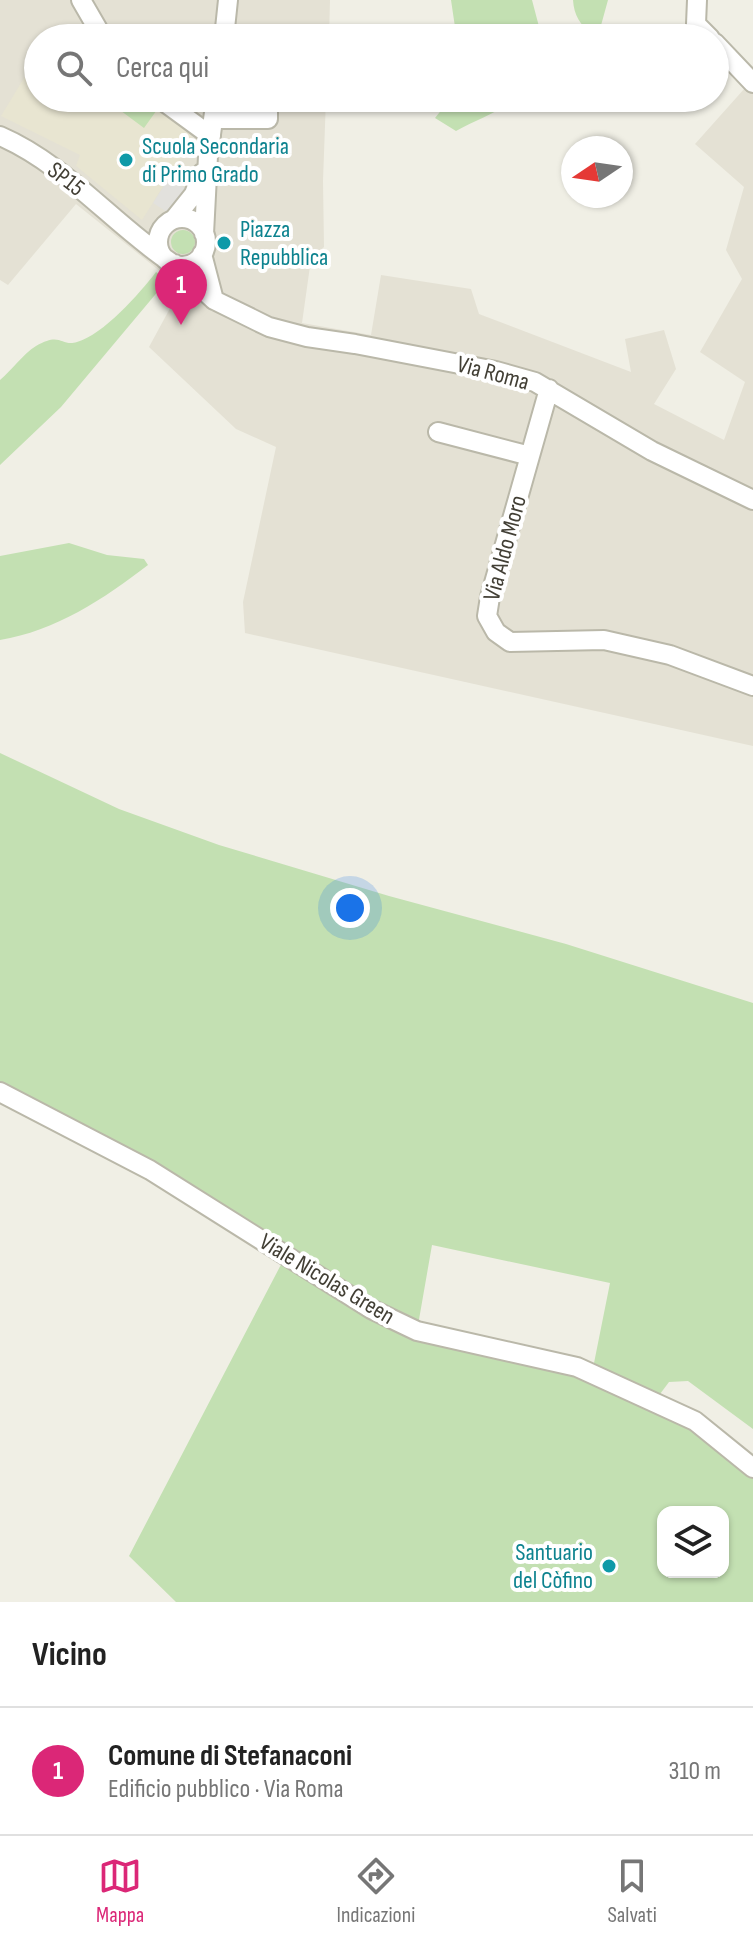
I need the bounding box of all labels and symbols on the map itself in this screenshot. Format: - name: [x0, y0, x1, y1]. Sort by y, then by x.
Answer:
- place label: Scuola Secondaria di Primo Grado: [142, 132, 289, 189]
- north arrow: [561, 136, 633, 208]
- marker: Scuola Secondaria di Primo Grado: [117, 151, 135, 169]
- street label: SP15: [42, 156, 90, 202]
- place label: Piazza Repubblica: [240, 215, 328, 272]
- marker: Piazza Repubblica: [215, 234, 233, 252]
- pin: 1: [155, 259, 207, 325]
- street label: Via Roma: [454, 349, 532, 397]
- street label: Via Aldo Moro: [477, 492, 533, 604]
- your location: [330, 888, 370, 928]
- street label: Viale Nicolas Green: [254, 1227, 400, 1331]
- place label: Santuario del Còfino: [513, 1538, 593, 1595]
- marker: Santuario del Còfino: [600, 1557, 618, 1575]

